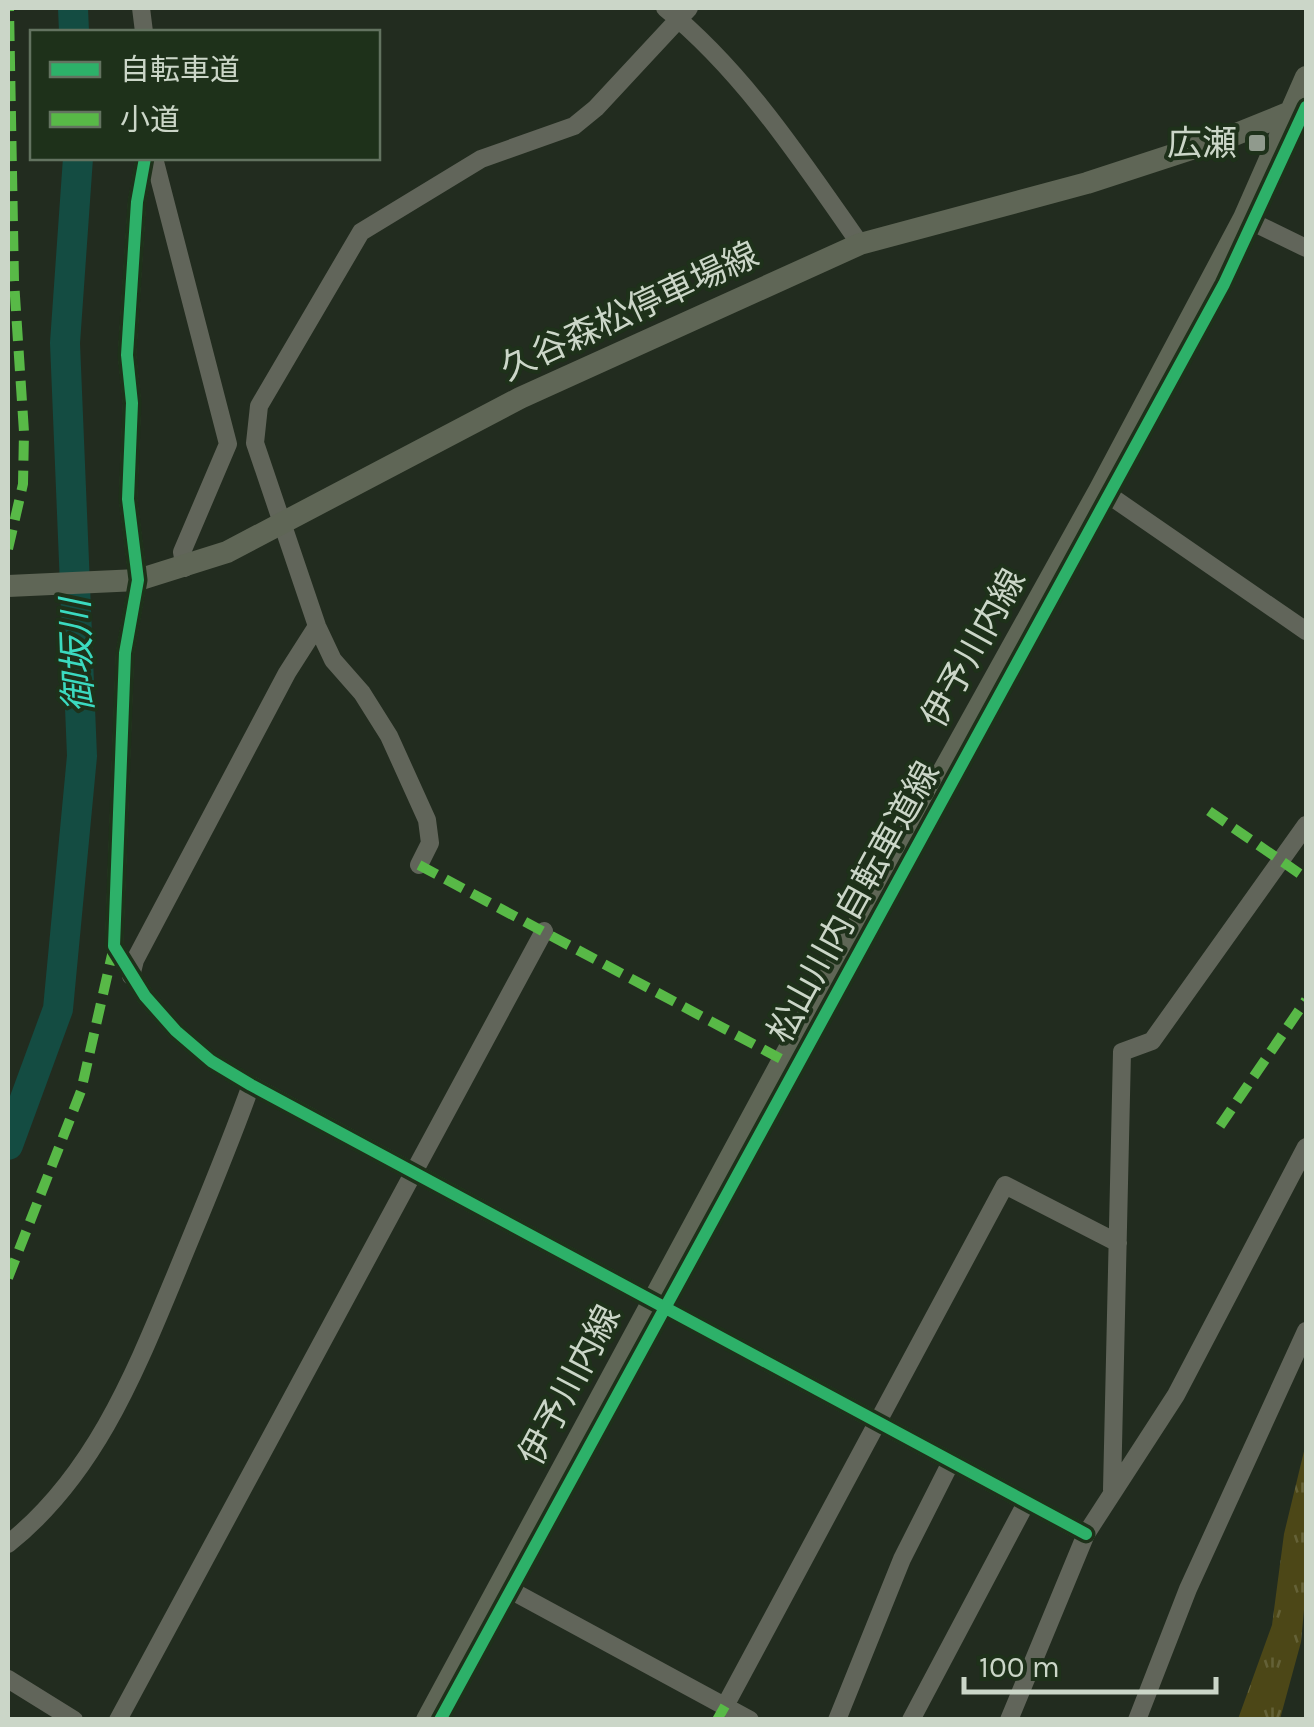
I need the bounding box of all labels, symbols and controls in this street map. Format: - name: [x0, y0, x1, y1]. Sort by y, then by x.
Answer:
- legend: [30, 30, 380, 160]
- text: 自転車道: [120, 52, 240, 88]
- text: 小道: [120, 102, 180, 138]
- place label: 広瀬: [1167, 123, 1237, 164]
- marker: 広瀬: [1246, 132, 1268, 154]
- street label: 久谷森松停車場線: [494, 234, 765, 389]
- street label: 伊予川内線: [913, 562, 1034, 735]
- water label: 御坂川: [53, 594, 102, 714]
- street label: 松山川内自転車道線: [759, 755, 948, 1050]
- street label: 伊予川内線: [510, 1298, 629, 1472]
- scale bar: [964, 1632, 1216, 1694]
- text: 100 m: [979, 1649, 1060, 1685]

